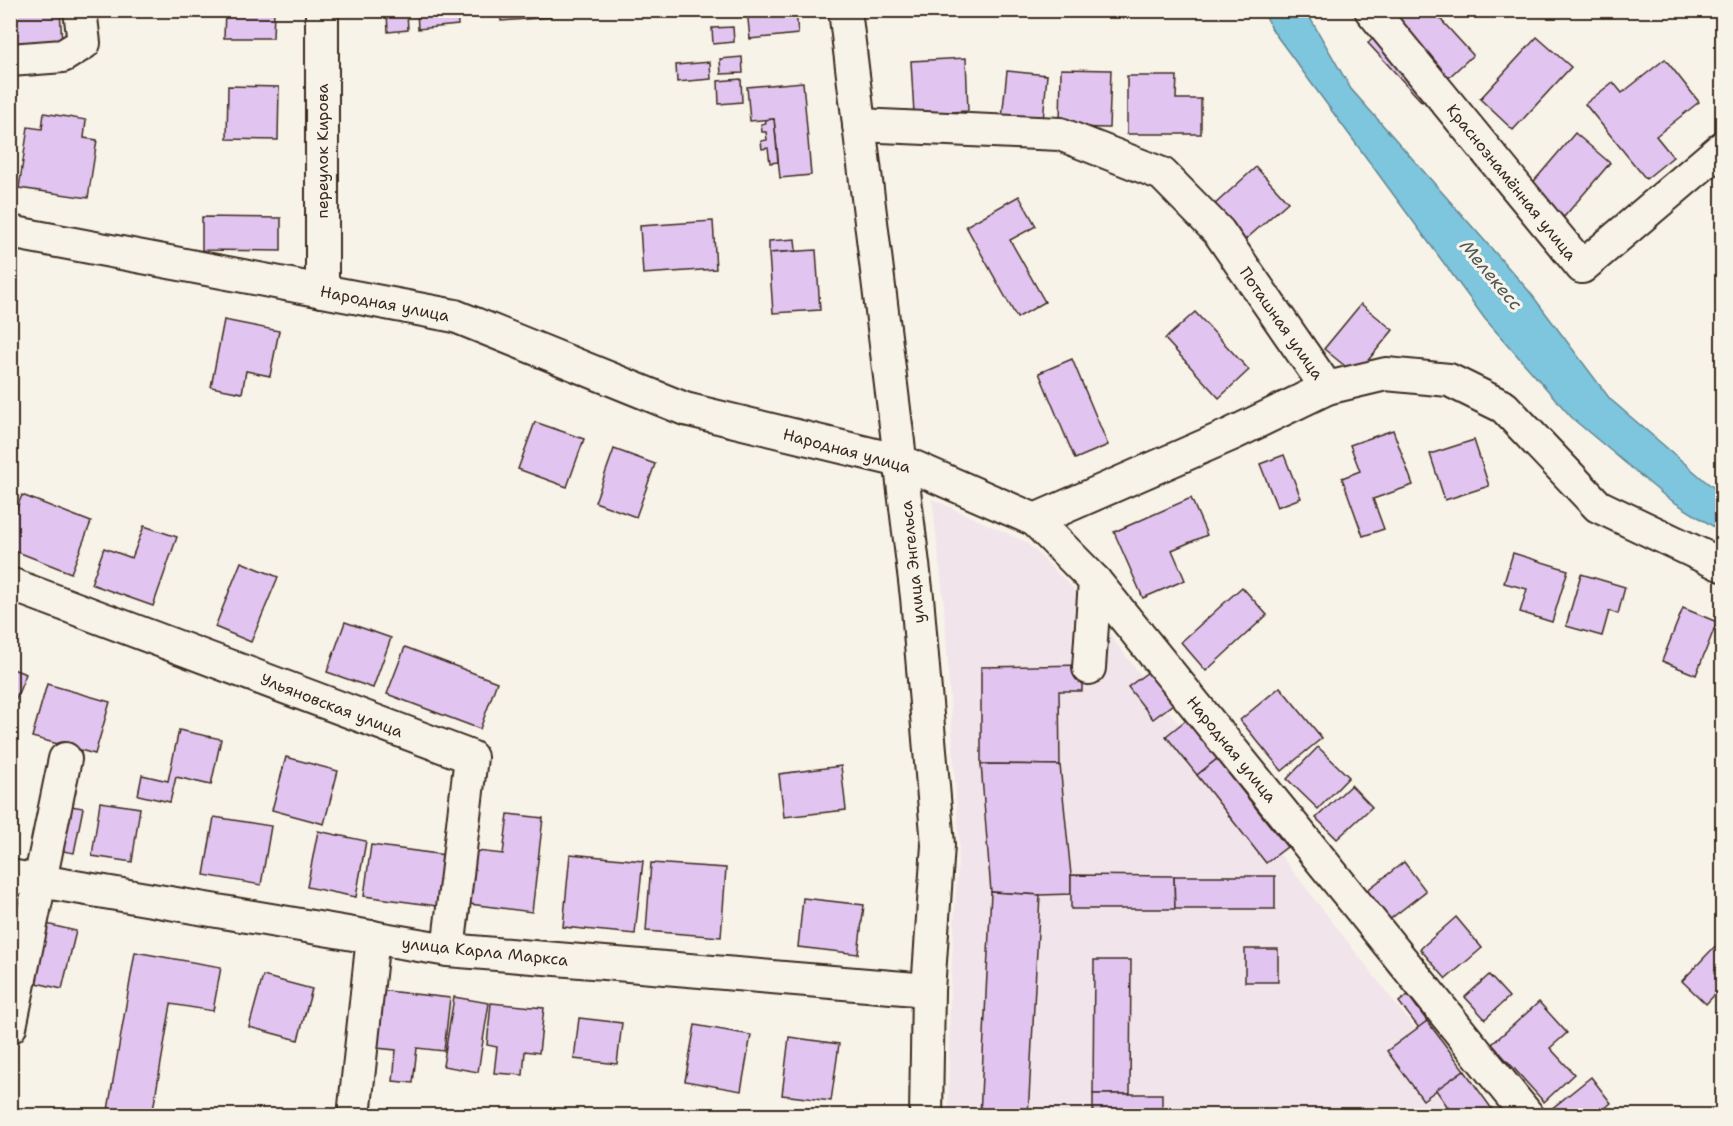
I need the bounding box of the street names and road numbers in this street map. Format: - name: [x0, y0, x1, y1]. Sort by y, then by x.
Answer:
- street label: переулок Кирова: [312, 83, 333, 218]
- street label: Краснознамённая улица: [1442, 100, 1581, 265]
- street label: Поташная улица: [1235, 263, 1328, 384]
- street label: Народная улица: [318, 281, 451, 326]
- street label: Народная улица: [781, 423, 913, 478]
- street label: улица Энгельса: [896, 500, 929, 624]
- street label: Ульяновская улица: [258, 669, 406, 742]
- street label: Народная улица: [1182, 692, 1281, 807]
- street label: улица Карла Маркса: [401, 932, 569, 971]

